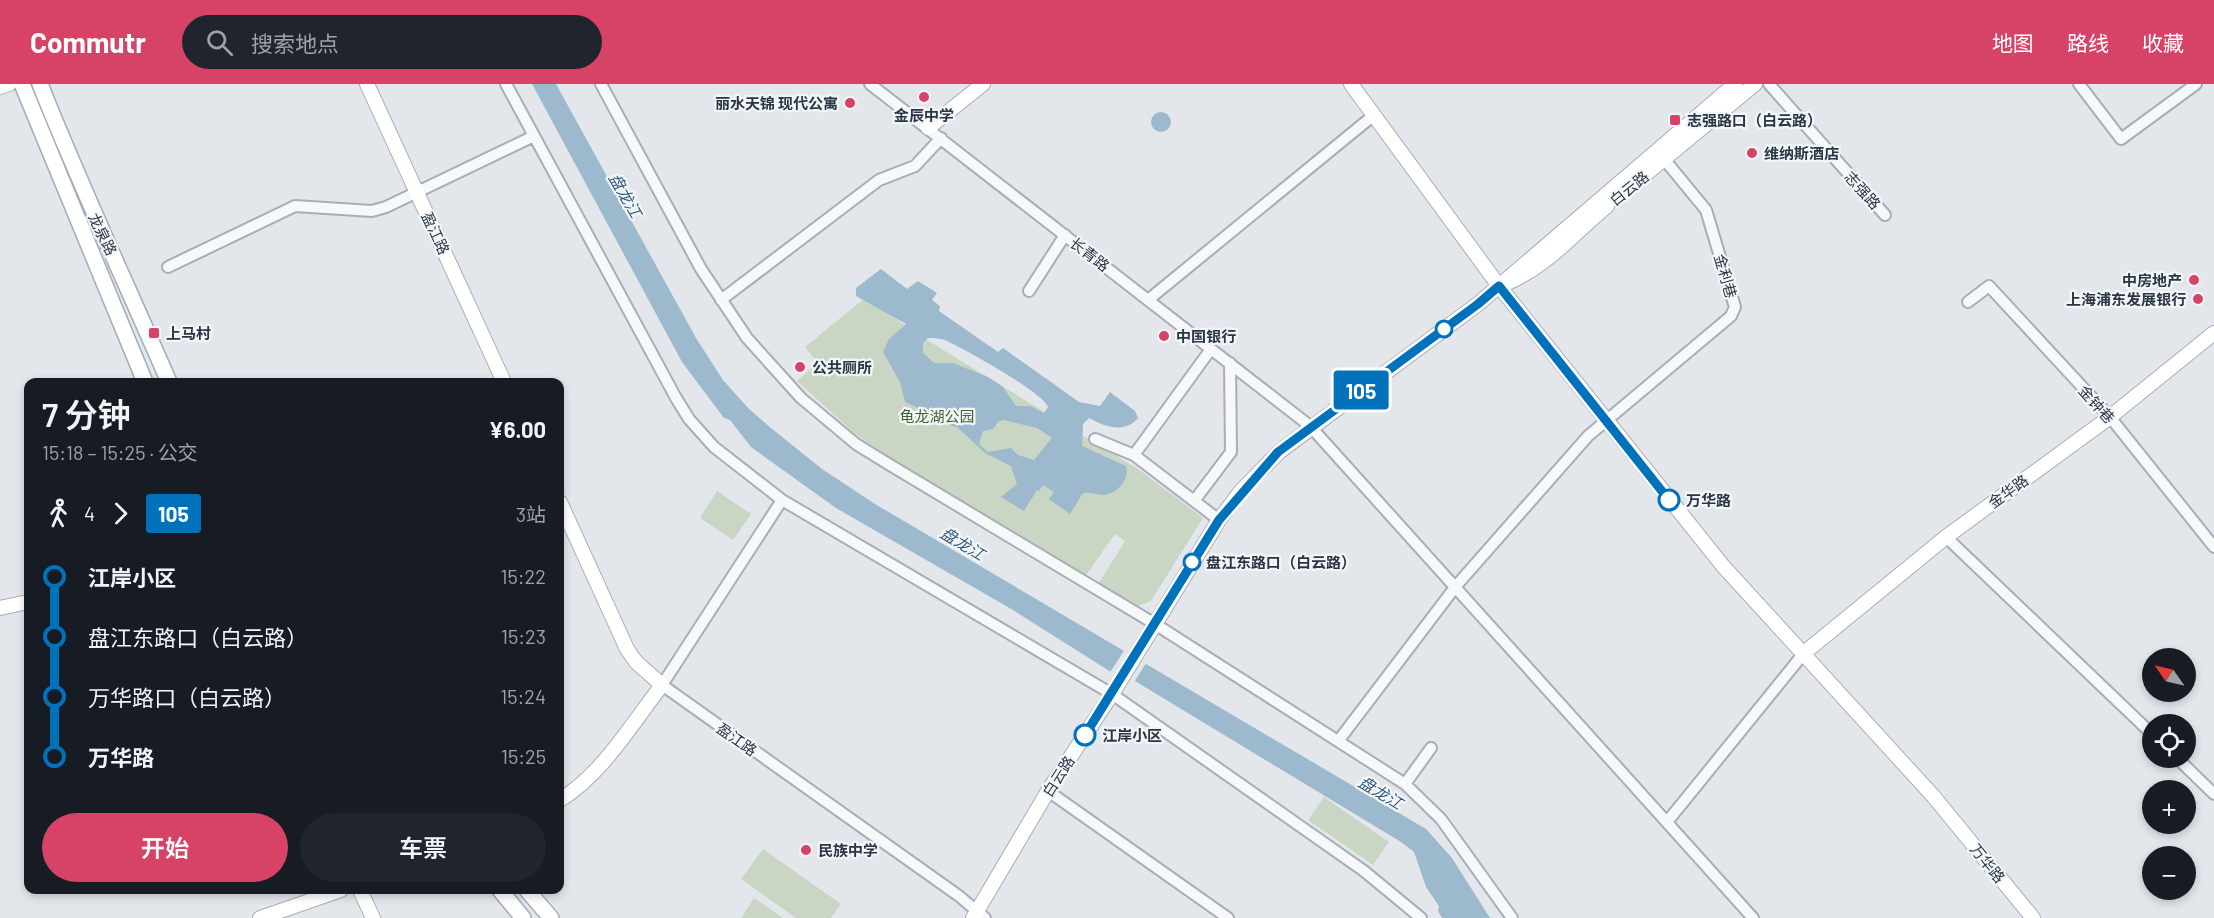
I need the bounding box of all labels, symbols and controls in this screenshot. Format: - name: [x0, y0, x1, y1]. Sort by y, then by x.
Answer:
- search box: [182, 15, 602, 69]
- text: Commutr: [30, 25, 146, 59]
- icon: search: [203, 26, 236, 59]
- text: 搜索地点: [251, 30, 339, 56]
- text: 地图: [1992, 30, 2034, 55]
- text: 路线: [2067, 30, 2109, 55]
- text: 收藏: [2142, 30, 2184, 55]
- marker: 金辰中学: [917, 90, 931, 104]
- place label: 丽水天锦 现代公寓: [715, 94, 838, 112]
- marker: 丽水天锦 现代公寓: [843, 96, 857, 110]
- place label: 金辰中学: [894, 106, 954, 124]
- place label: 志强路口（白云路）: [1687, 111, 1822, 129]
- marker: 志强路口（白云路）: [1668, 113, 1682, 127]
- place label: 维纳斯酒店: [1764, 144, 1839, 162]
- marker: 维纳斯酒店: [1745, 146, 1759, 160]
- street label: 白云路: [1606, 167, 1652, 209]
- street label: 志强路: [1841, 167, 1885, 213]
- water label: 盘龙江: [606, 169, 647, 222]
- street label: 盈江路: [418, 209, 454, 257]
- street label: 龙泉路: [85, 210, 121, 258]
- street label: 长青路: [1067, 233, 1113, 275]
- street label: 金利巷: [1711, 252, 1741, 300]
- place label: 中房地产: [2122, 271, 2182, 289]
- marker: 中房地产: [2187, 273, 2201, 287]
- place label: 上海浦东发展银行: [2066, 290, 2186, 308]
- marker: 上海浦东发展银行: [2191, 292, 2205, 306]
- unlabelled marker: [1435, 320, 1453, 338]
- place label: 上马村: [166, 324, 211, 342]
- marker: 上马村: [147, 326, 161, 340]
- place label: 中国银行: [1176, 327, 1236, 345]
- marker: 中国银行: [1157, 329, 1171, 343]
- place label: 公共厕所: [812, 358, 872, 376]
- marker: 公共厕所: [793, 360, 807, 374]
- line badge: 105: [1326, 370, 1396, 410]
- text: 105: [1346, 378, 1376, 403]
- street label: 金钟巷: [2075, 381, 2119, 427]
- text: 7 分钟: [42, 394, 131, 434]
- park label: 龟龙湖公园: [899, 407, 975, 425]
- text: ¥6.00: [489, 416, 546, 442]
- text: 15:18 – 15:25 · 公交: [42, 440, 198, 464]
- street label: 金华路: [1985, 470, 2031, 512]
- marker: 万华路: [1658, 489, 1680, 511]
- place label: 万华路: [1686, 491, 1731, 509]
- icon: walk: [42, 497, 75, 530]
- icon: forward: [104, 497, 137, 530]
- text: 4: [84, 501, 95, 525]
- text: 105: [158, 501, 189, 526]
- text: 3站: [516, 502, 546, 526]
- water label: 盘龙江: [938, 522, 990, 565]
- marker: 盘江东路口（白云路）: [1183, 553, 1201, 571]
- place label: 盘江东路口（白云路）: [1206, 553, 1356, 571]
- text: 江岸小区: [88, 564, 176, 590]
- text: 15:22: [501, 564, 546, 588]
- text: 盘江东路口（白云路）: [88, 624, 308, 650]
- text: 15:23: [501, 624, 546, 648]
- north arrow: [2142, 648, 2196, 702]
- map controls: [2142, 648, 2196, 900]
- text: 万华路口（白云路）: [88, 684, 286, 710]
- text: 15:24: [500, 684, 546, 708]
- button: locate: [2142, 714, 2196, 768]
- street label: 盈江路: [713, 719, 761, 759]
- marker: 江岸小区: [1074, 724, 1096, 746]
- place label: 江岸小区: [1102, 726, 1162, 744]
- text: 万华路: [88, 744, 154, 770]
- text: 15:25: [501, 744, 546, 768]
- street label: 白云路: [1038, 752, 1078, 800]
- water label: 盘龙江: [1356, 771, 1408, 814]
- button: +: [2142, 780, 2196, 834]
- button: 开始: [42, 813, 288, 882]
- button: 车票: [300, 813, 546, 882]
- street label: 万华路: [1967, 840, 2009, 886]
- place label: 民族中学: [818, 841, 878, 859]
- marker: 民族中学: [799, 843, 813, 857]
- button: −: [2142, 846, 2196, 900]

